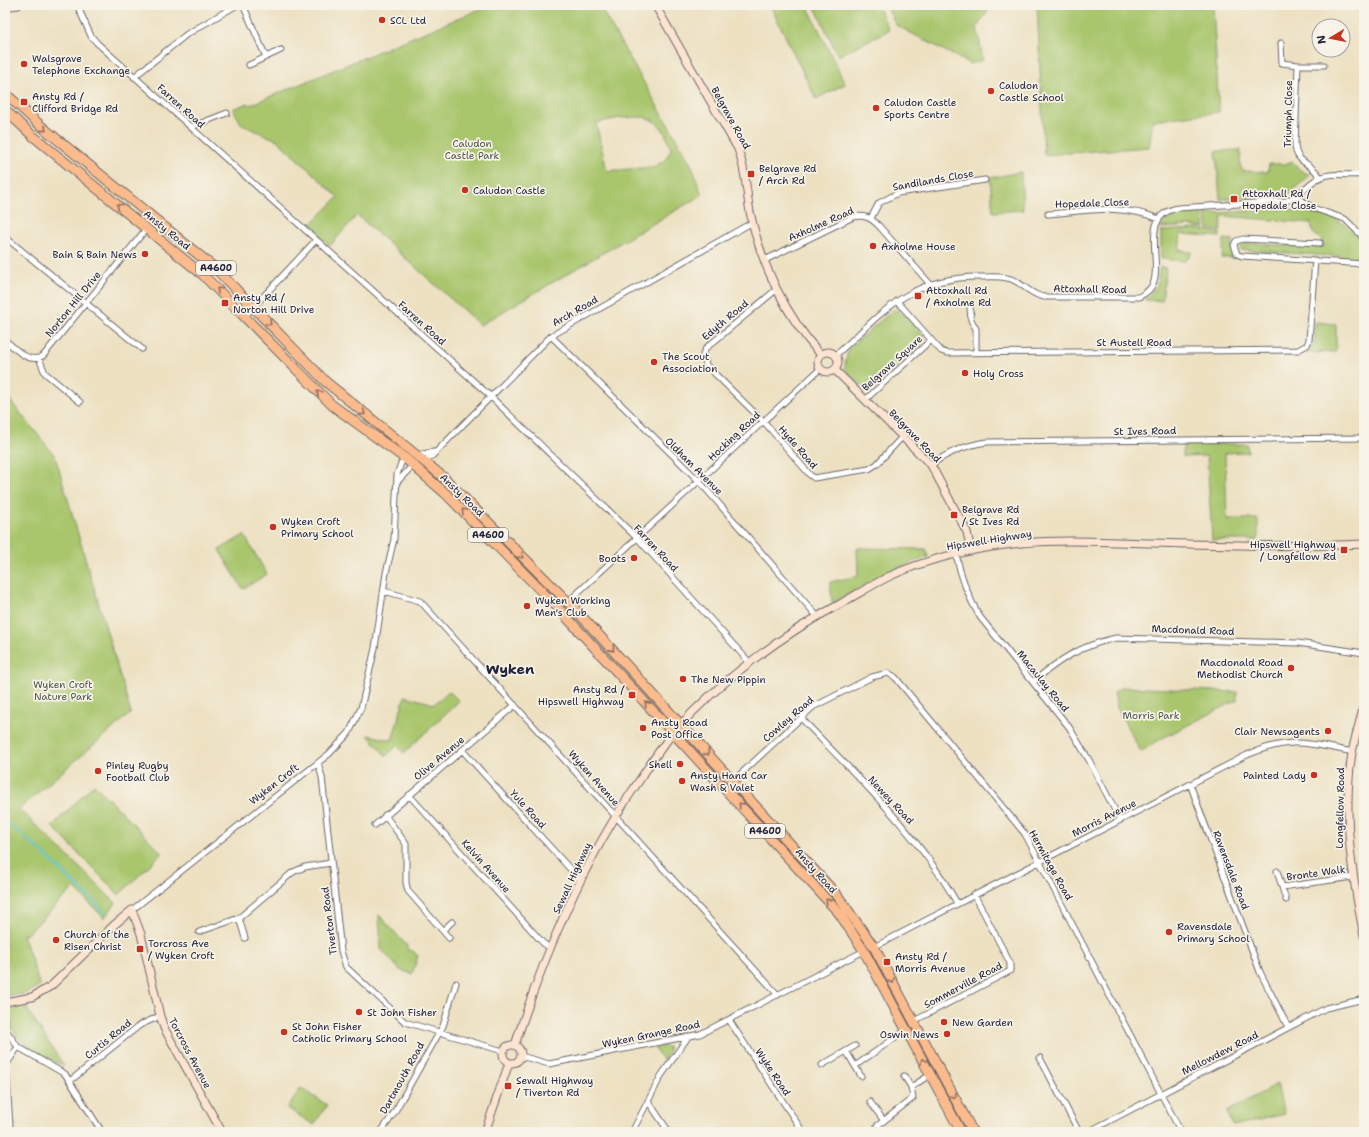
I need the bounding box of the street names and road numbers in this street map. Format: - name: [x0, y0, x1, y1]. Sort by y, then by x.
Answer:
- street label: Triumph Close: [1281, 80, 1295, 148]
- street label: Farren Road: [154, 81, 208, 131]
- street label: Belgrave Road: [708, 84, 754, 152]
- street label: Sandilands Close: [891, 166, 975, 194]
- street label: Hopedale Close: [1055, 195, 1130, 211]
- street label: Axholme Road: [786, 203, 856, 244]
- street label: Ansty Road: [141, 207, 194, 253]
- road number: A4600: [196, 261, 236, 275]
- street label: Norton Hill Drive: [42, 268, 104, 340]
- street label: Attoxhall Road: [1053, 282, 1128, 296]
- street label: Arch Road: [550, 292, 601, 329]
- street label: Edyth Road: [699, 296, 751, 343]
- street label: Farren Road: [395, 298, 449, 348]
- street label: Belgrave Square: [859, 332, 925, 394]
- street label: St Austell Road: [1096, 336, 1172, 349]
- street label: Belgrave Road: [886, 406, 944, 466]
- street label: Hocking Road: [705, 408, 763, 464]
- street label: Hyde Road: [776, 423, 821, 472]
- street label: St Ives Road: [1114, 424, 1177, 438]
- street label: Oldham Avenue: [662, 434, 726, 498]
- street label: Ansty Road: [437, 471, 487, 520]
- street label: Farren Road: [631, 522, 682, 575]
- street label: Hipswell Highway: [945, 527, 1033, 553]
- road number: A4600: [468, 528, 508, 542]
- street label: Macdonald Road: [1151, 622, 1235, 638]
- street label: Macaulay Road: [1014, 647, 1072, 715]
- street label: Cowley Road: [760, 693, 817, 745]
- street label: Olive Avenue: [411, 733, 467, 783]
- street label: Wyken Avenue: [565, 747, 623, 809]
- street label: Wyken Croft: [247, 761, 301, 807]
- street label: Longfellow Road: [1333, 767, 1347, 849]
- street label: Newey Road: [865, 773, 917, 827]
- street label: Yule Road: [507, 787, 549, 832]
- street label: Morris Avenue: [1070, 796, 1139, 840]
- road number: A4600: [745, 824, 785, 838]
- street label: Hermitage Road: [1026, 827, 1076, 903]
- street label: Ravensdale Road: [1210, 829, 1252, 912]
- street label: Kelvin Avenue: [459, 837, 514, 896]
- street label: Sewall Highway: [550, 840, 594, 916]
- street label: Ansty Road: [792, 846, 840, 897]
- street label: Bronte Walk: [1286, 862, 1347, 884]
- street label: Tiverton Road: [318, 886, 340, 956]
- street label: Sommerville Road: [922, 959, 1005, 1011]
- street label: Torcross Avenue: [166, 1015, 214, 1091]
- street label: Curtis Road: [82, 1016, 134, 1062]
- street label: Wyken Grange Road: [601, 1017, 702, 1051]
- street label: Mellowdew Road: [1179, 1028, 1261, 1078]
- street label: Dartmouth Road: [377, 1039, 427, 1116]
- street label: Wyke Road: [752, 1046, 794, 1099]

